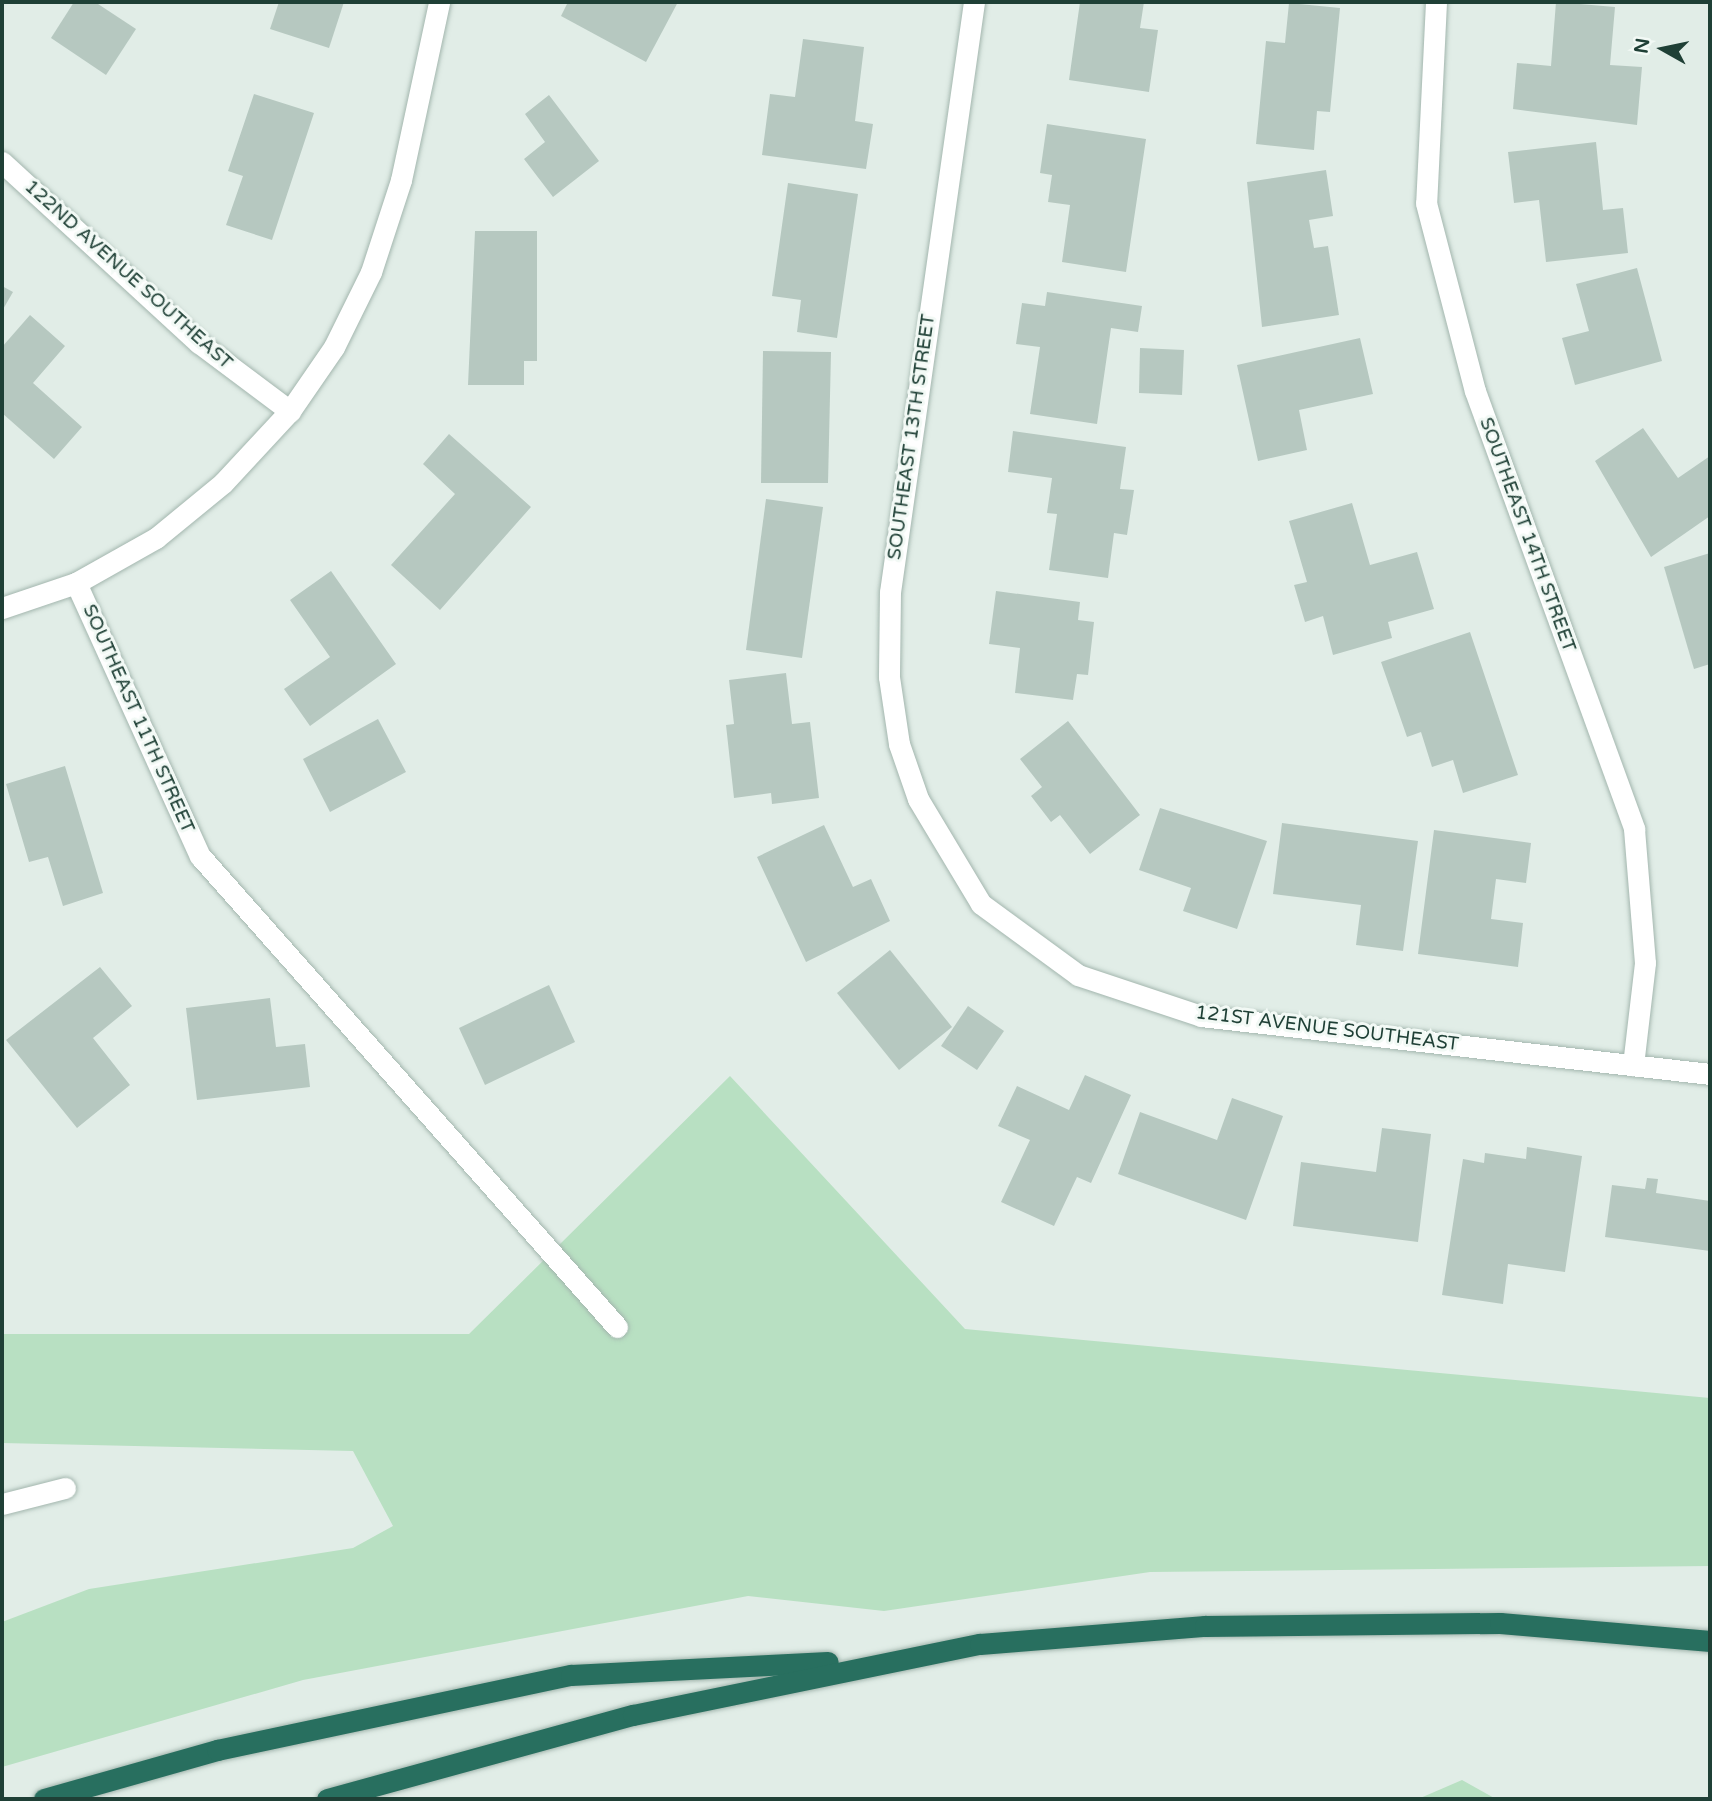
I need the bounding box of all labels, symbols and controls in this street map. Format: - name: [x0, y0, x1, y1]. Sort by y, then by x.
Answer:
- north arrow: [1628, 14, 1698, 84]
- text: N: [1630, 36, 1654, 55]
- street label: 122ND AVENUE SOUTHEAST: [19, 176, 237, 374]
- street label: SOUTHEAST 13TH STREET: [883, 313, 941, 561]
- street label: SOUTHEAST 14TH STREET: [1474, 415, 1580, 655]
- street label: SOUTHEAST 11TH STREET: [77, 601, 199, 837]
- street label: 121ST AVENUE SOUTHEAST: [1194, 1002, 1460, 1056]

